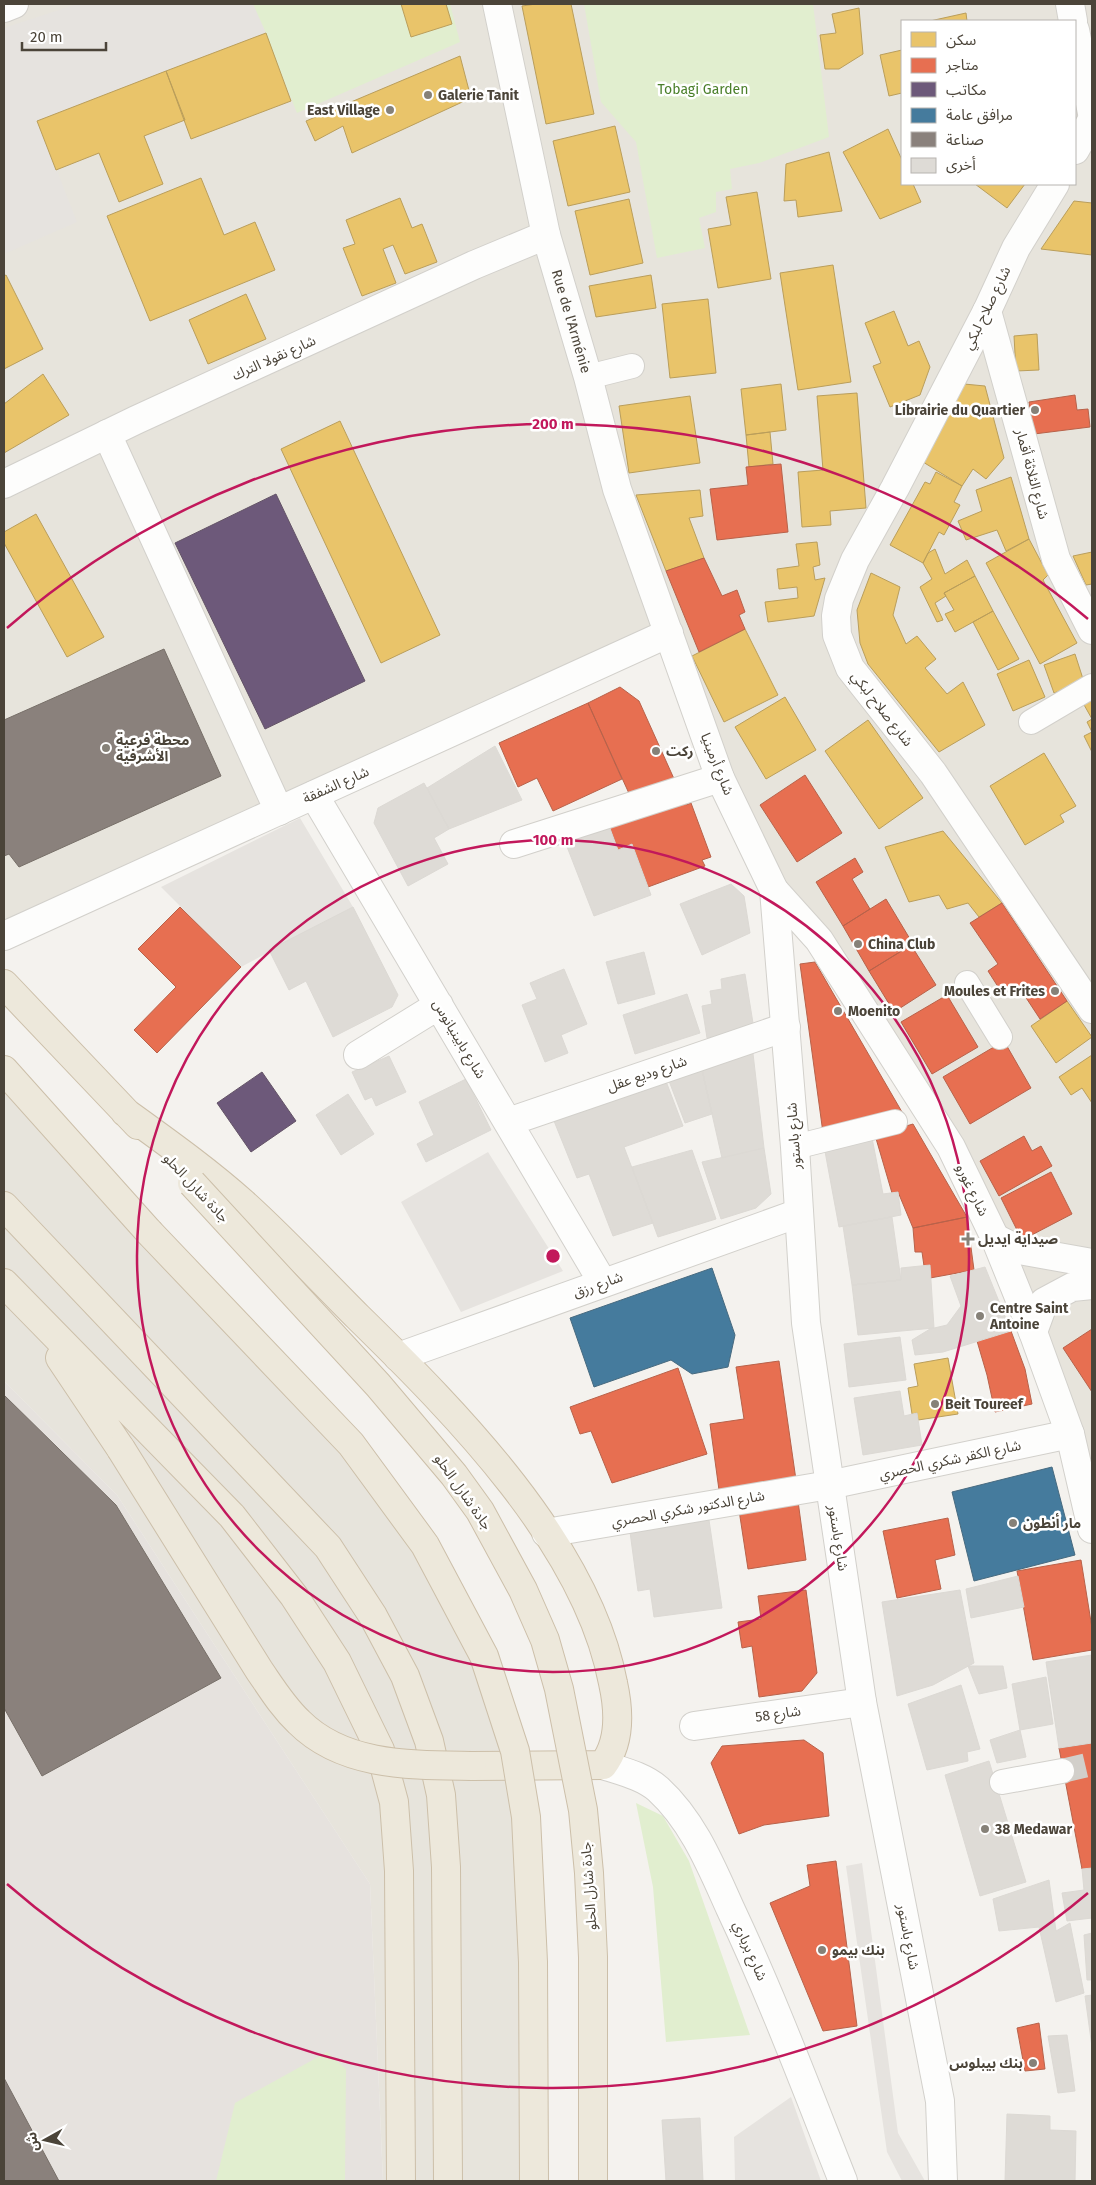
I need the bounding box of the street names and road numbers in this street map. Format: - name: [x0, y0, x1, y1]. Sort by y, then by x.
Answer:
- street label: شارع صلاح لبكي: [960, 264, 1017, 353]
- street label: Rue de l'Arménie: [548, 267, 595, 375]
- street label: شارع نقولا الترك: [229, 332, 319, 386]
- street label: شارع الثلاثة أقمار: [1010, 426, 1053, 522]
- street label: شارع صلاح لبكي: [846, 668, 917, 751]
- street label: شارع أرمينيا: [695, 730, 738, 798]
- street label: شارع الشفقة: [300, 763, 373, 809]
- street label: شارع بابينيانوس: [427, 996, 489, 1083]
- street label: شارع وديع عقل: [605, 1052, 690, 1098]
- street label: شارع باستور: [783, 1102, 807, 1171]
- street label: جادة شارل الحلو: [160, 1150, 232, 1226]
- street label: شارع غورو: [950, 1161, 992, 1220]
- street label: شارع رزق: [571, 1268, 626, 1304]
- street label: شارع الکقر شكري الحصري: [878, 1437, 1023, 1486]
- street label: جادة شارل الحلو: [431, 1451, 495, 1533]
- street label: شارع الدكتور شكري الحصري: [610, 1487, 766, 1533]
- street label: شارع باستور: [822, 1503, 852, 1573]
- street label: شارع 58: [754, 1702, 802, 1728]
- street label: جادة شارل الحلو: [577, 1841, 601, 1931]
- street label: شارع باستور: [891, 1902, 923, 1972]
- street label: شارع برباري: [727, 1919, 771, 1984]

